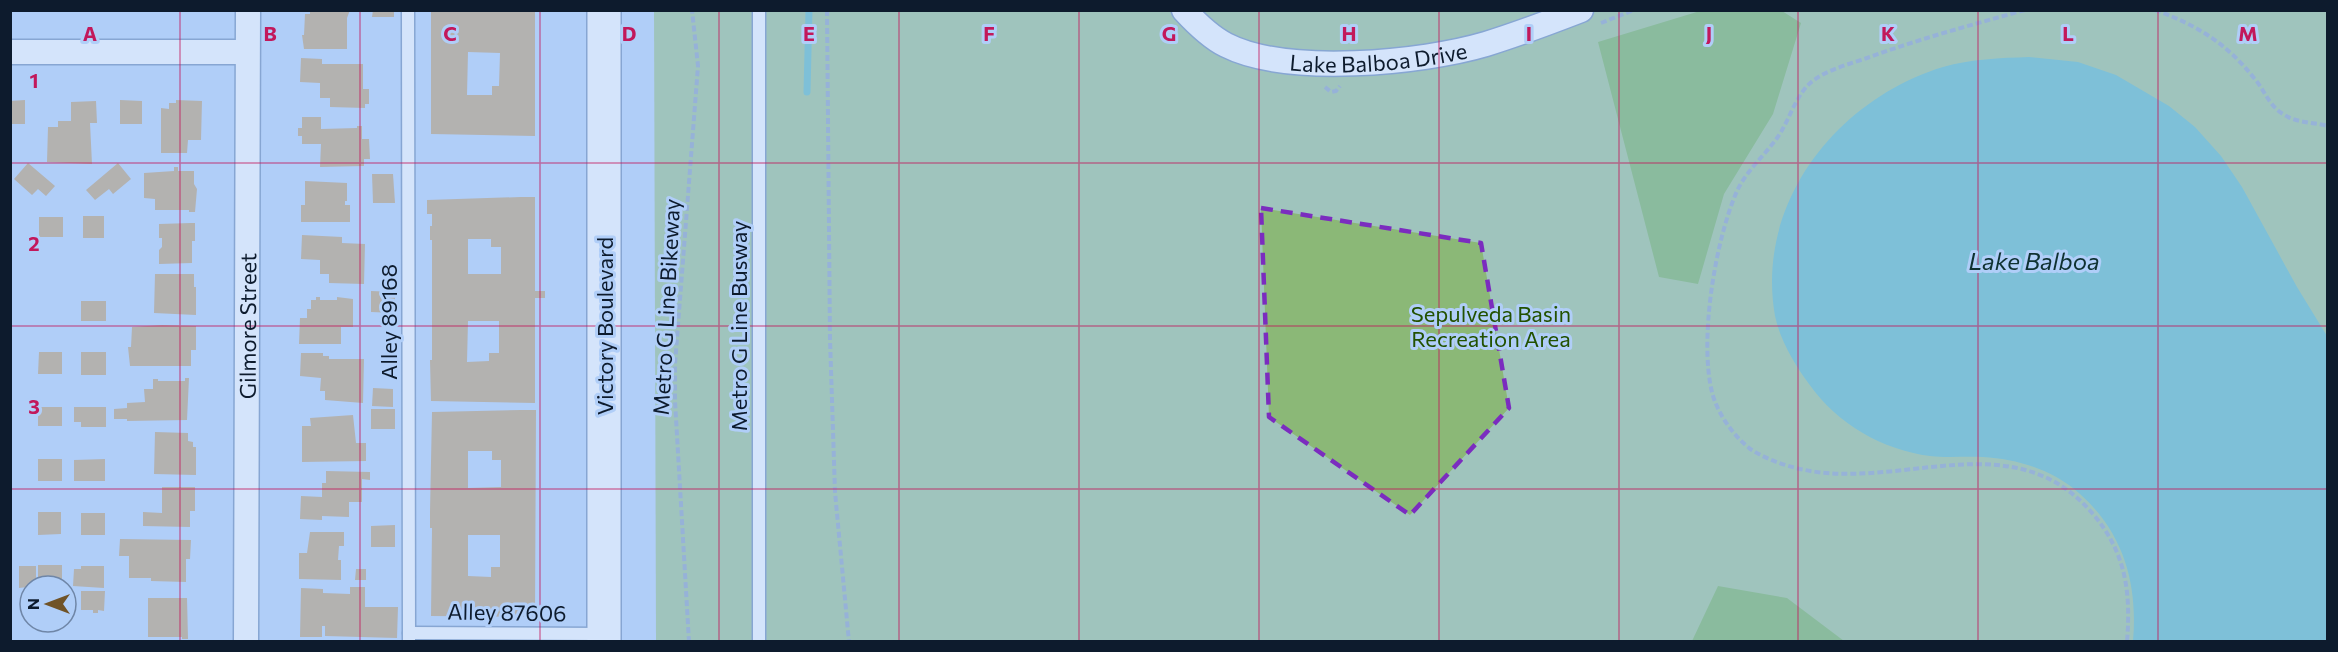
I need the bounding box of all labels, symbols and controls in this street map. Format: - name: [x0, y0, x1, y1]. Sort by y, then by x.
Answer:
- text: A: [83, 21, 97, 45]
- text: B: [263, 21, 277, 45]
- text: C: [443, 21, 457, 45]
- text: D: [622, 21, 636, 45]
- text: E: [803, 21, 815, 45]
- text: F: [983, 21, 995, 45]
- text: G: [1162, 21, 1176, 45]
- text: H: [1342, 21, 1357, 45]
- text: I: [1526, 21, 1532, 45]
- text: J: [1706, 21, 1712, 45]
- text: K: [1881, 21, 1895, 45]
- text: L: [2062, 21, 2074, 45]
- text: M: [2238, 21, 2258, 45]
- street label: Lake Balboa Drive: [1289, 36, 1469, 77]
- text: 1: [29, 68, 39, 92]
- street label: Metro G Line Bikeway: [647, 198, 685, 416]
- street label: Metro G Line Busway: [725, 221, 752, 431]
- text: 2: [28, 231, 40, 255]
- street label: Victory Boulevard: [591, 237, 618, 415]
- water label: Lake Balboa: [1968, 246, 2100, 275]
- street label: Gilmore Street: [233, 253, 261, 399]
- street label: Alley 89168: [375, 264, 402, 380]
- park label: Sepulveda Basin Recreation Area: [1411, 300, 1571, 352]
- text: 3: [28, 394, 40, 418]
- north arrow: [18, 574, 78, 634]
- street label: Alley 87606: [447, 597, 567, 627]
- text: N: [23, 598, 42, 610]

